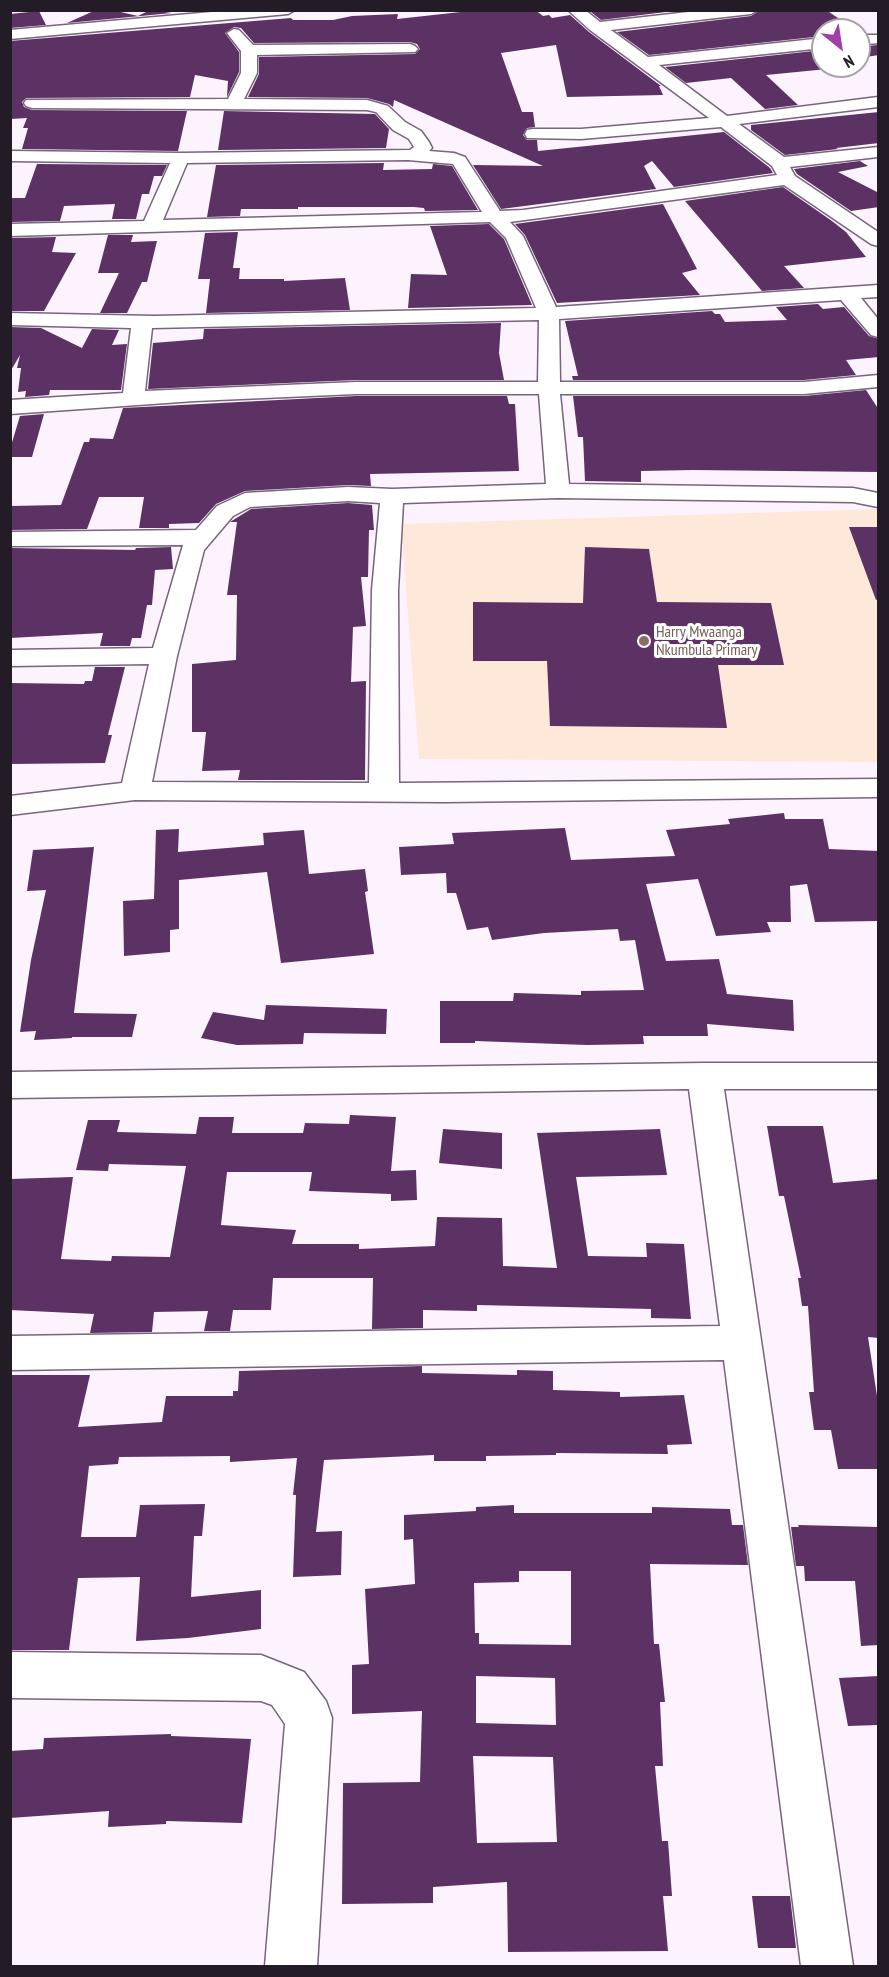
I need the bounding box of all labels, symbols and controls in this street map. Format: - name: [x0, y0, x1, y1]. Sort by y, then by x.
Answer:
- north arrow: [811, 18, 871, 78]
- text: N: [840, 51, 858, 73]
- place label: Harry Mwaanga Nkumbula Primary: [656, 622, 757, 660]
- marker: Harry Mwaanga Nkumbula Primary: [637, 634, 651, 648]

